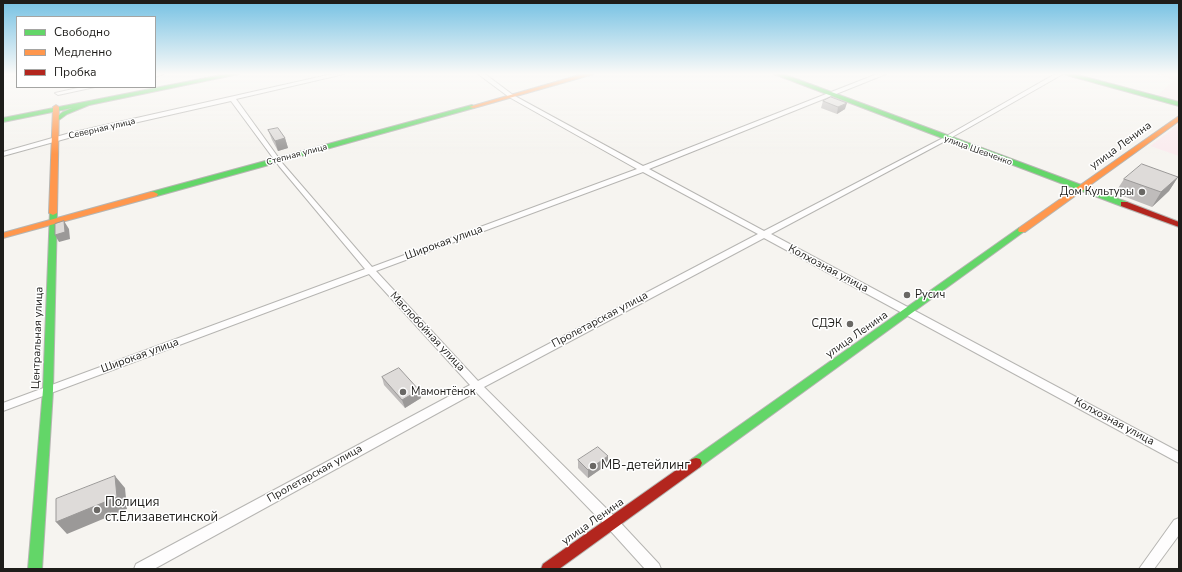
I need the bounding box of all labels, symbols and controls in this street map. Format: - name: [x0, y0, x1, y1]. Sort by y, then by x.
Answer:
- legend: [16, 16, 156, 88]
- text: Свободно: [54, 24, 110, 40]
- text: Медленно: [54, 44, 112, 60]
- text: Пробка: [54, 64, 97, 80]
- street label: Северная улица: [67, 116, 137, 142]
- street label: улица Ленина: [1088, 119, 1154, 173]
- street label: улица Шевченко: [942, 134, 1014, 168]
- street label: Степная улица: [265, 142, 329, 168]
- place label: Дом Культуры: [1060, 185, 1134, 199]
- marker: Дом Культуры: [1137, 187, 1147, 197]
- street label: Широкая улица: [403, 223, 485, 263]
- street label: Колхозная улица: [786, 242, 870, 296]
- street label: Центральная улица: [30, 287, 46, 389]
- place label: Русич: [915, 288, 945, 302]
- street label: Пролетарская улица: [550, 289, 650, 351]
- street label: Маслобойная улица: [387, 290, 467, 374]
- marker: Русич: [902, 290, 912, 300]
- street label: улица Ленина: [823, 309, 891, 361]
- place label: СДЭК: [812, 317, 842, 331]
- marker: СДЭК: [845, 319, 855, 329]
- street label: Широкая улица: [99, 336, 181, 376]
- place label: Мамонтёнок: [411, 385, 476, 399]
- marker: Мамонтёнок: [398, 387, 408, 397]
- street label: Колхозная улица: [1072, 395, 1156, 449]
- street label: Пролетарская улица: [265, 442, 365, 506]
- place label: MB-детейлинг: [601, 458, 690, 474]
- marker: MB-детейлинг: [588, 461, 598, 471]
- place label: Полиция ст.Елизаветинской: [105, 495, 218, 526]
- street label: улица Ленина: [559, 496, 627, 548]
- marker: Полиция ст.Елизаветинской: [92, 505, 102, 515]

